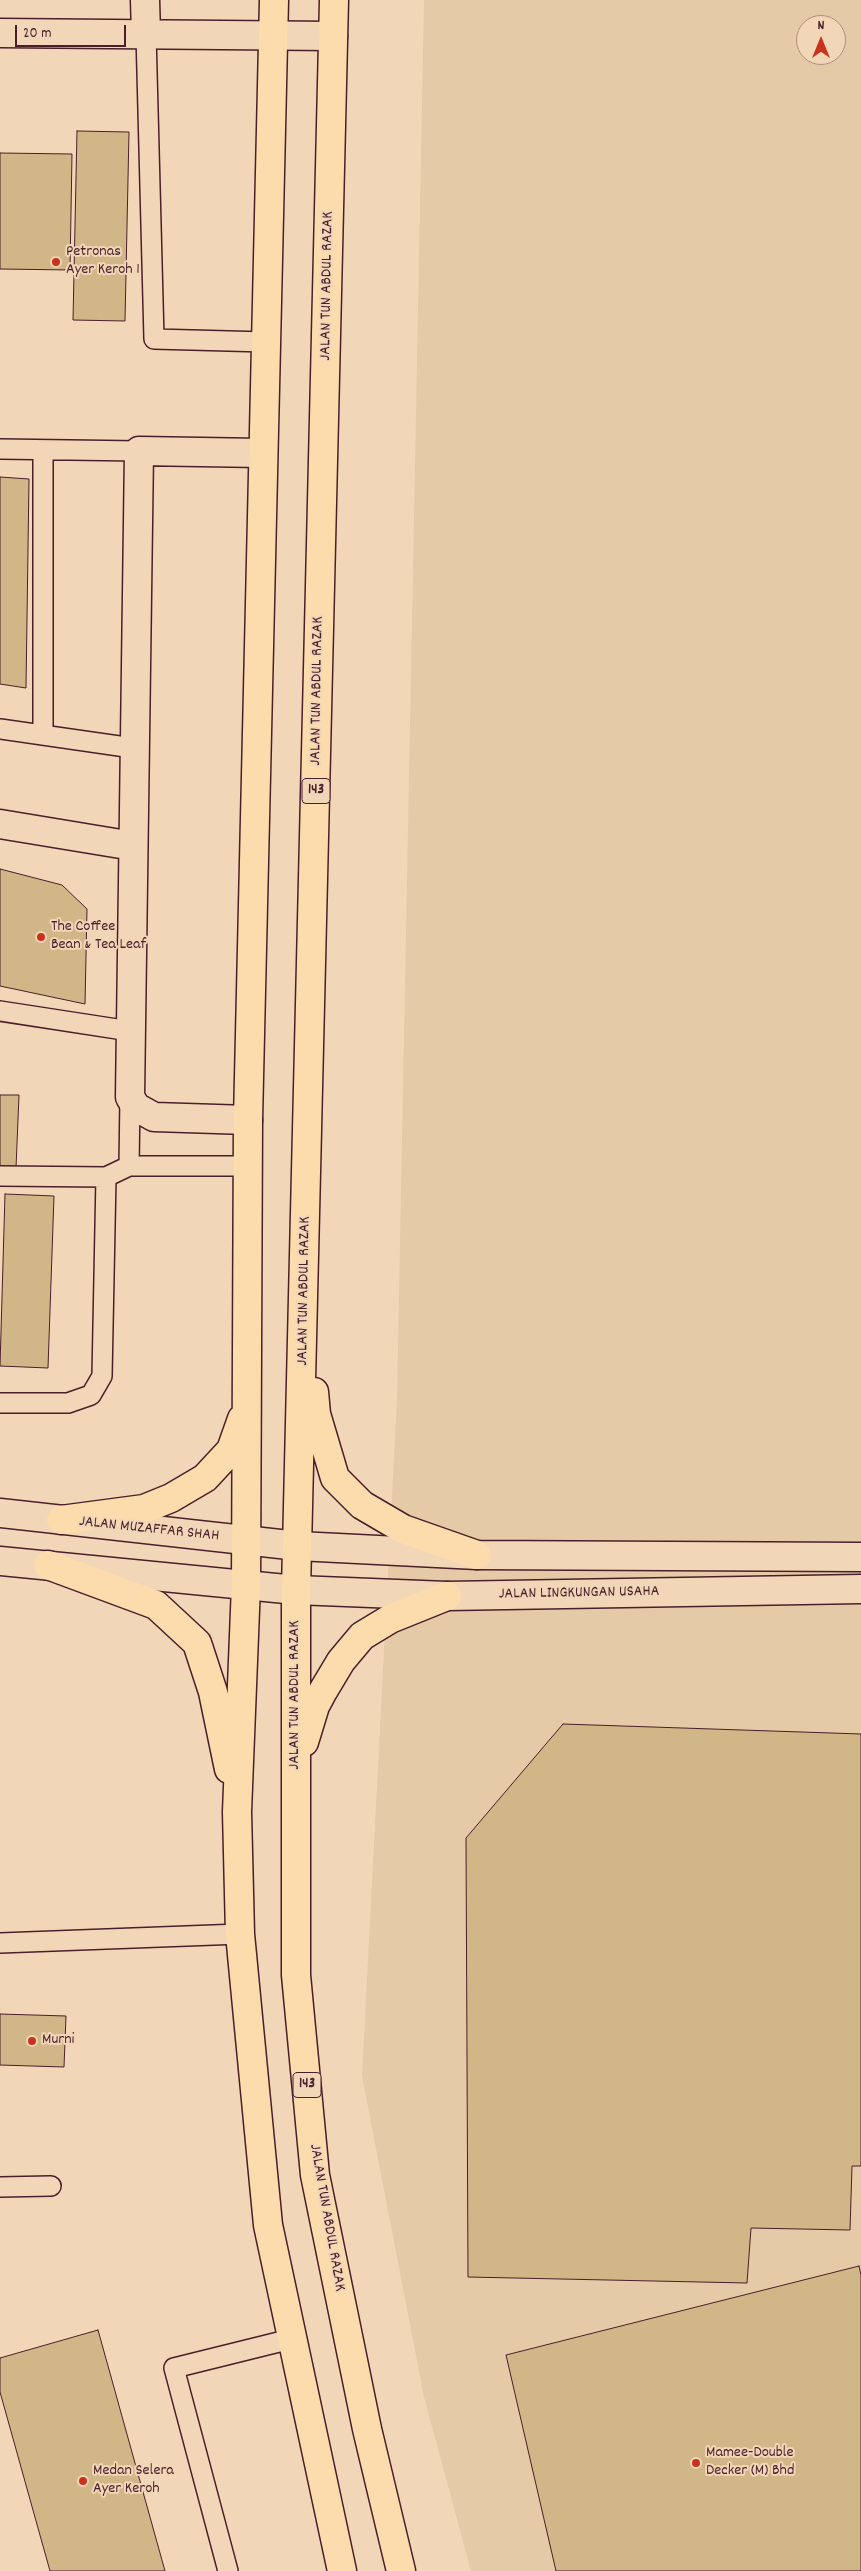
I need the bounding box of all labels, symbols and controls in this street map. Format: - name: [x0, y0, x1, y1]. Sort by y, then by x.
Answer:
- scale bar: [18, 15, 129, 47]
- north arrow: [796, 15, 846, 65]
- text: N: [818, 16, 824, 36]
- text: 20 m: [23, 23, 51, 45]
- street label: JALAN TUN ABDUL RAZAK: [317, 211, 339, 361]
- place label: Petronas Ayer Keroh 1: [66, 243, 140, 281]
- marker: Petronas Ayer Keroh 1: [50, 256, 62, 268]
- street label: JALAN TUN ABDUL RAZAK: [307, 616, 329, 766]
- road number: 143: [302, 778, 330, 804]
- place label: The Coffee Bean & Tea Leaf: [51, 918, 146, 956]
- marker: The Coffee Bean & Tea Leaf: [35, 931, 47, 943]
- street label: JALAN TUN ABDUL RAZAK: [294, 1216, 316, 1366]
- street label: JALAN MUZAFFAR SHAH: [78, 1513, 220, 1547]
- street label: JALAN LINGKUNGAN USAHA: [498, 1583, 660, 1605]
- street label: JALAN TUN ABDUL RAZAK: [286, 1620, 306, 1770]
- place label: Murni: [42, 2031, 75, 2051]
- marker: Murni: [26, 2035, 38, 2047]
- road number: 143: [293, 2072, 321, 2098]
- street label: JALAN TUN ABDUL RAZAK: [304, 2143, 348, 2293]
- place label: Mamee-Double Decker (M) Bhd: [706, 2444, 794, 2482]
- marker: Mamee-Double Decker (M) Bhd: [690, 2457, 702, 2469]
- place label: Medan Selera Ayer Keroh: [93, 2462, 174, 2500]
- marker: Medan Selera Ayer Keroh: [77, 2475, 89, 2487]

